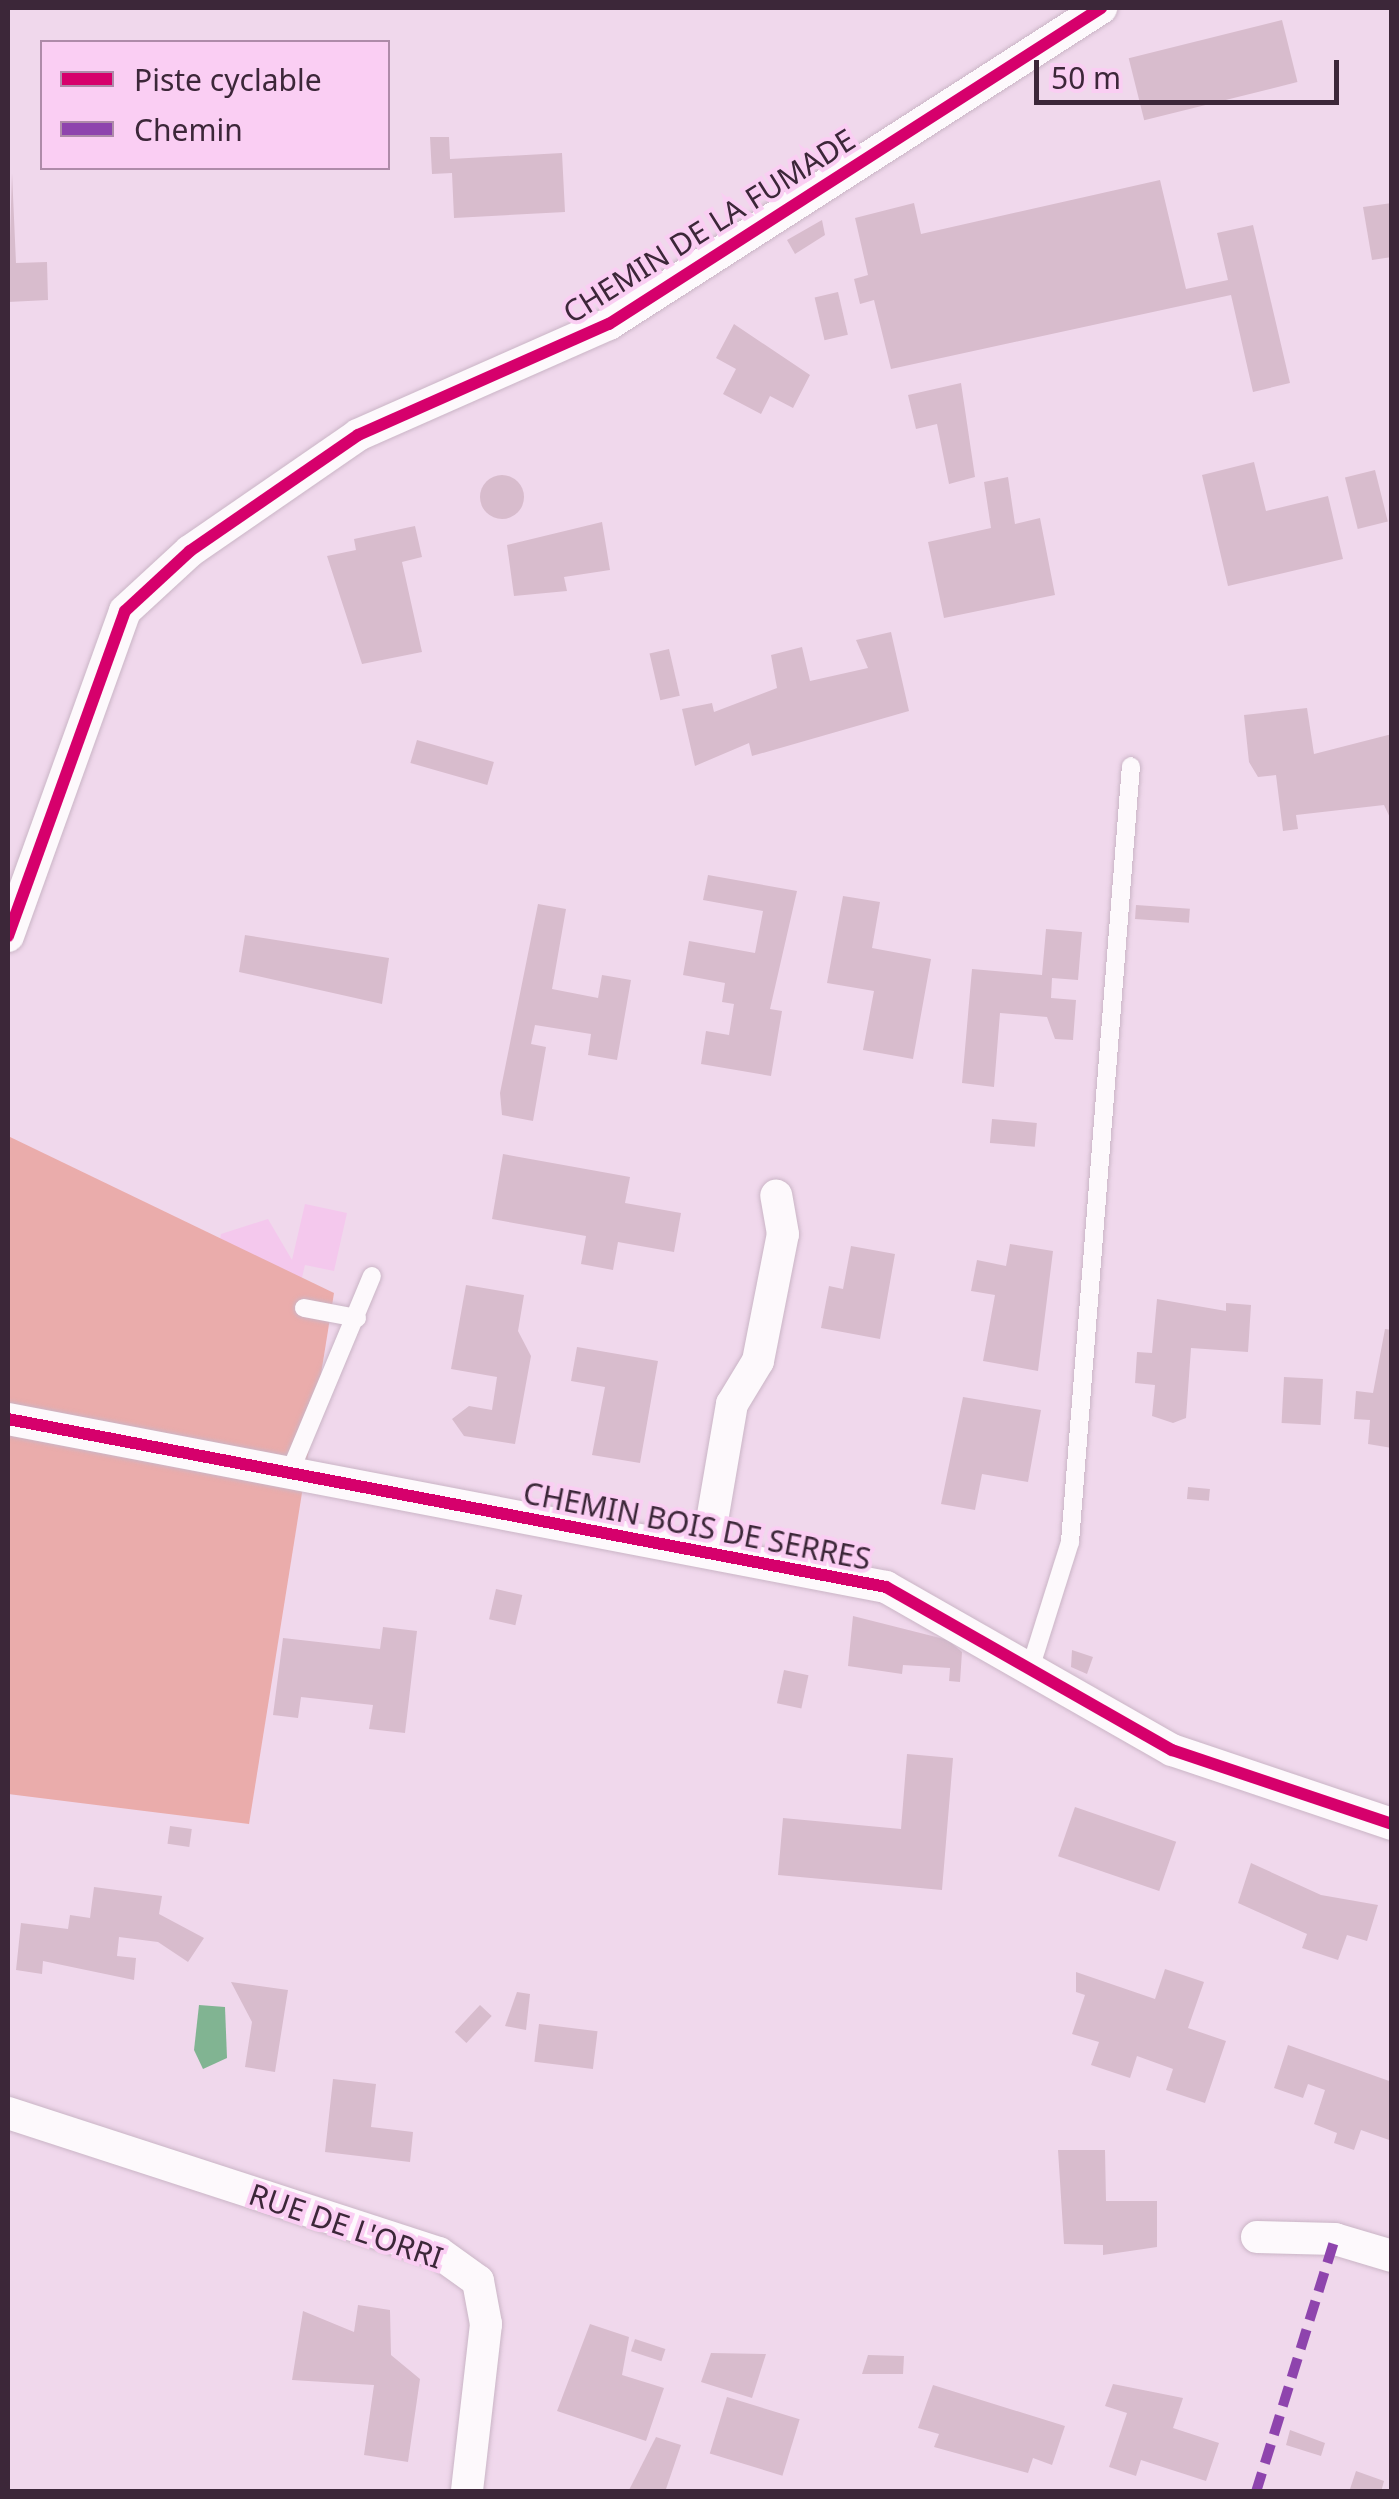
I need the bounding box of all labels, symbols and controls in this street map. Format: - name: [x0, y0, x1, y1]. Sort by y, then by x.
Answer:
- legend: [40, 40, 390, 170]
- scale bar: [1039, 40, 1344, 102]
- text: 50 m: [1051, 57, 1121, 98]
- text: Piste cyclable: [134, 59, 322, 100]
- text: Chemin: [134, 109, 243, 150]
- street label: CHEMIN DE LA FUMADE: [556, 121, 862, 331]
- street label: CHEMIN BOIS DE SERRES: [520, 1475, 874, 1577]
- street label: RUE DE L'ORRI: [244, 2176, 448, 2276]

